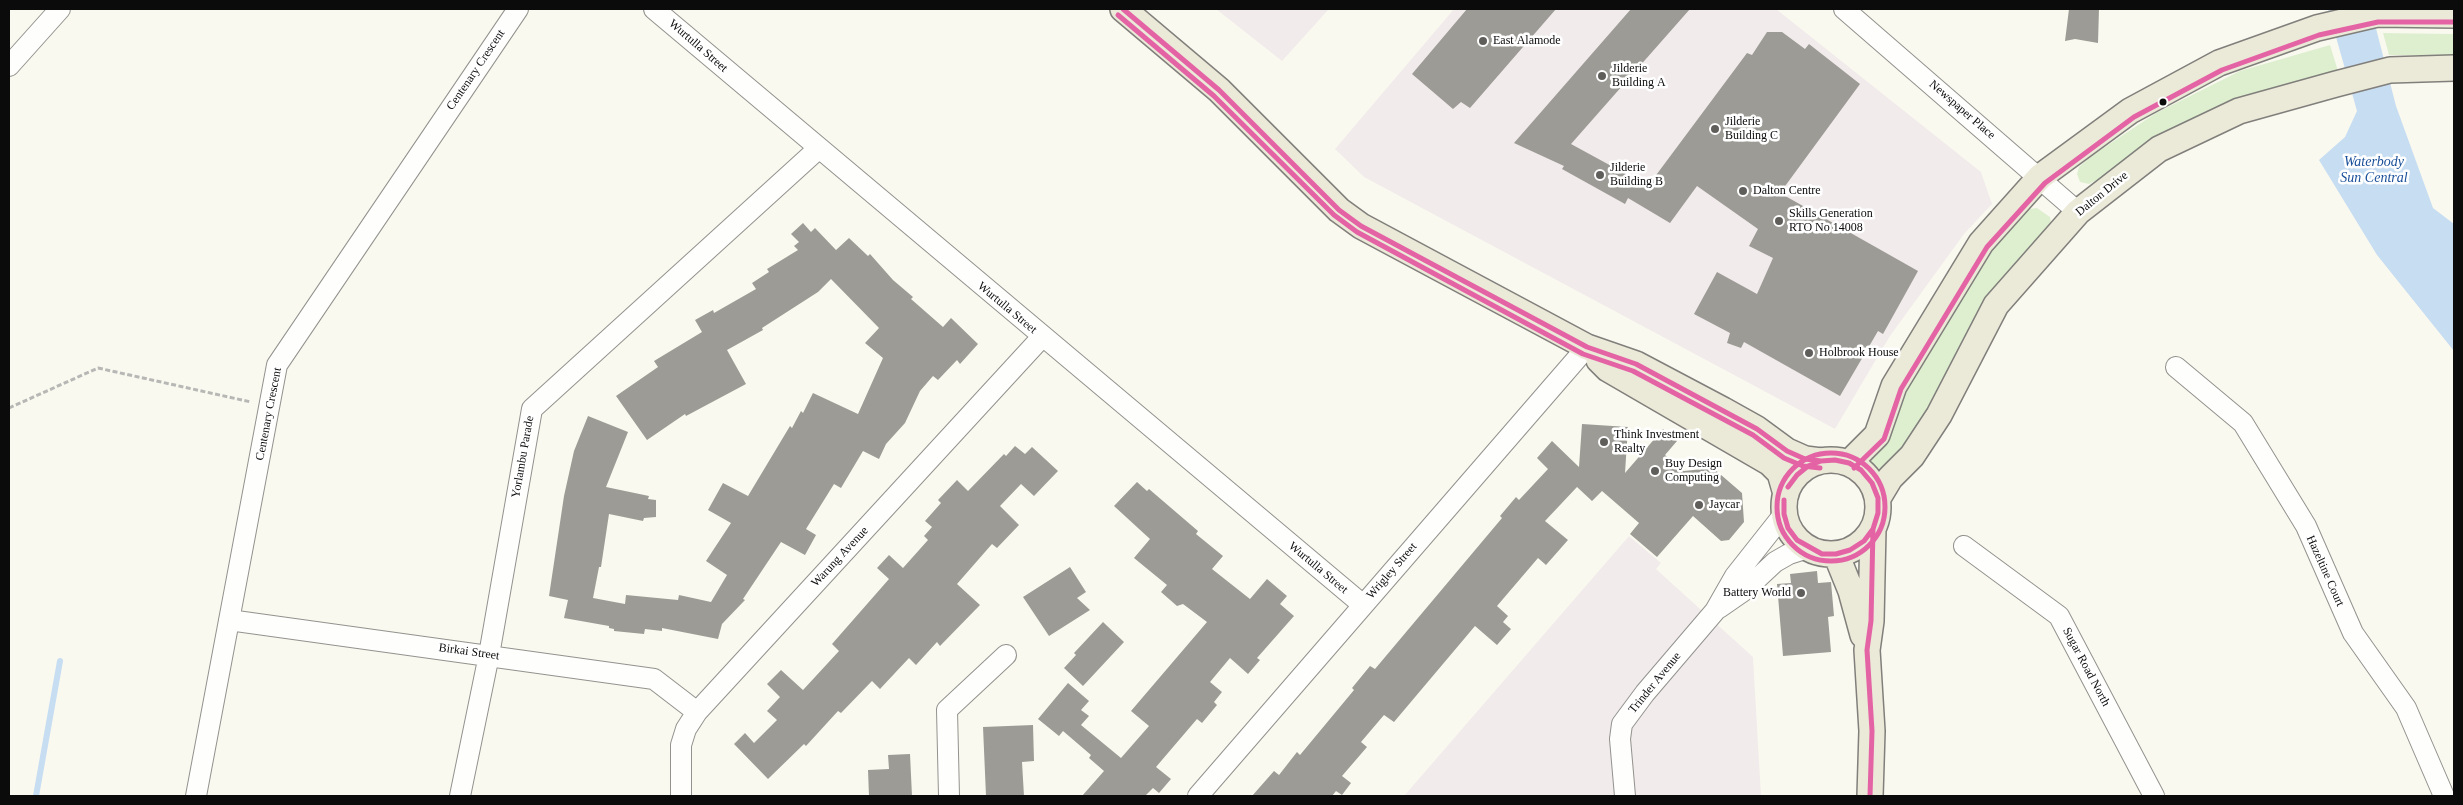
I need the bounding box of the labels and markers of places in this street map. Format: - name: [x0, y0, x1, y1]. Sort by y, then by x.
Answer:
- place label: East Alamode: [1493, 34, 1561, 48]
- marker: East Alamode: [1477, 35, 1489, 47]
- place label: Jilderie Building A: [1612, 62, 1666, 90]
- marker: Jilderie Building A: [1596, 70, 1608, 82]
- unlabelled marker: [2158, 97, 2168, 107]
- place label: Jilderie Building C: [1725, 115, 1778, 143]
- marker: Jilderie Building C: [1709, 123, 1721, 135]
- place label: Jilderie Building B: [1610, 161, 1663, 189]
- marker: Jilderie Building B: [1594, 169, 1606, 181]
- place label: Dalton Centre: [1753, 184, 1821, 198]
- marker: Dalton Centre: [1737, 185, 1749, 197]
- place label: Skills Generation RTO No 14008: [1789, 207, 1873, 235]
- marker: Skills Generation RTO No 14008: [1773, 215, 1785, 227]
- place label: Holbrook House: [1819, 346, 1899, 360]
- marker: Holbrook House: [1803, 347, 1815, 359]
- place label: Think Investment Realty: [1614, 428, 1699, 456]
- marker: Think Investment Realty: [1598, 436, 1610, 448]
- place label: Buy Design Computing: [1665, 457, 1722, 485]
- marker: Buy Design Computing: [1649, 465, 1661, 477]
- place label: Jaycar: [1709, 498, 1740, 512]
- marker: Jaycar: [1693, 499, 1705, 511]
- place label: Battery World: [1723, 586, 1791, 600]
- marker: Battery World: [1795, 587, 1807, 599]

